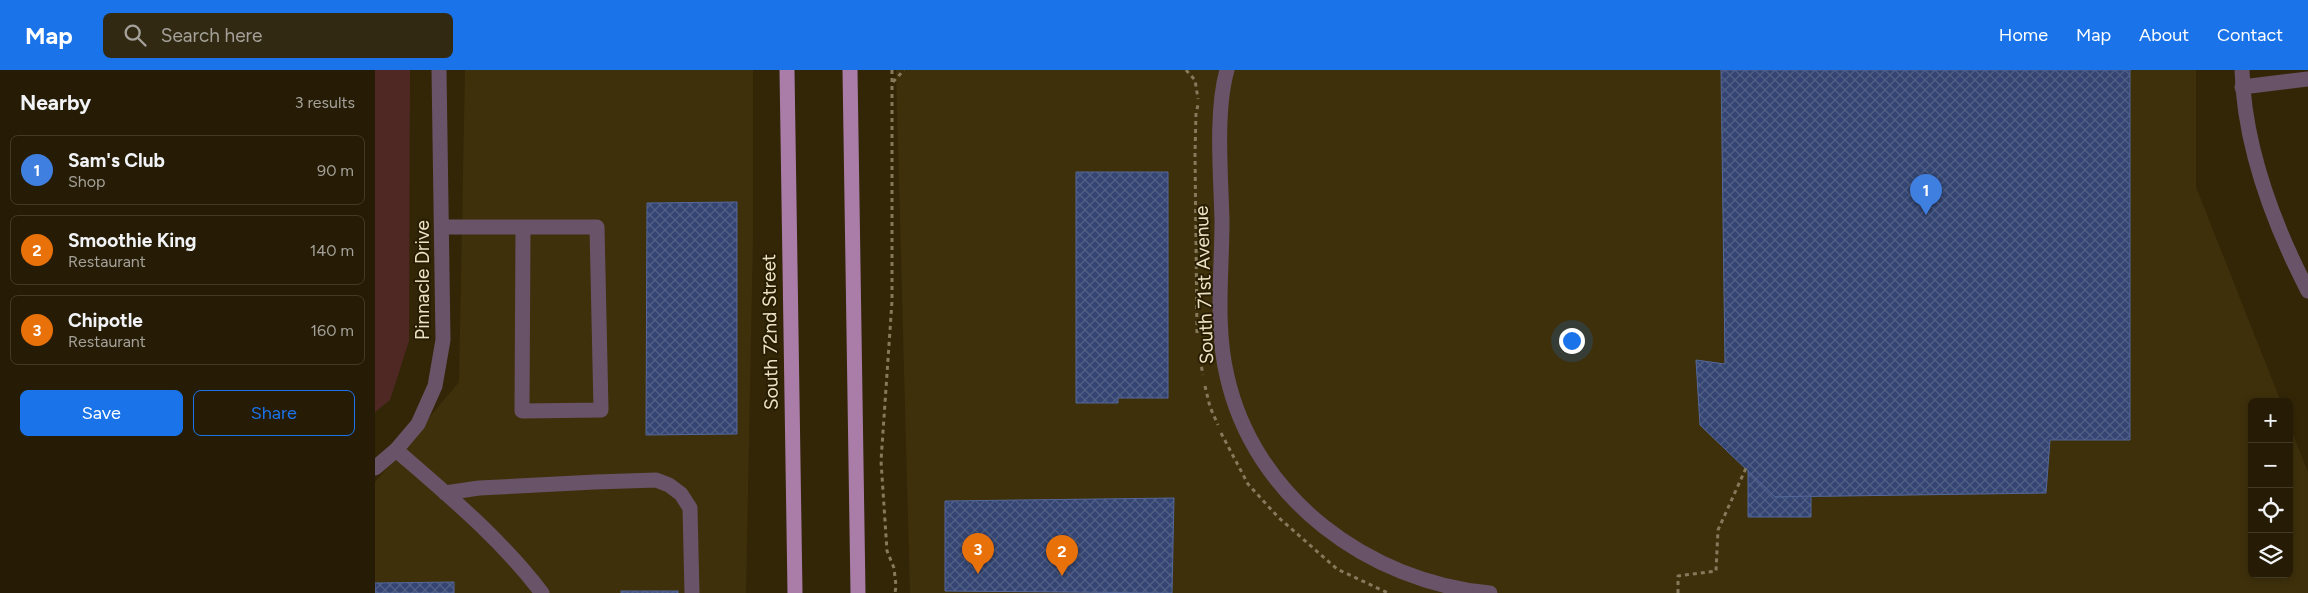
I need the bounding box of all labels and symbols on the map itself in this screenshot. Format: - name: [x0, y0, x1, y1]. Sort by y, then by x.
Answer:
- pin: 1: [1910, 174, 1942, 215]
- street label: South 71st Avenue: [1190, 205, 1218, 365]
- street label: Pinnacle Drive: [411, 220, 434, 340]
- street label: South 72nd Street: [757, 254, 783, 410]
- your location: [1559, 328, 1585, 354]
- pin: 3: [962, 533, 994, 574]
- pin: 2: [1046, 535, 1078, 576]

